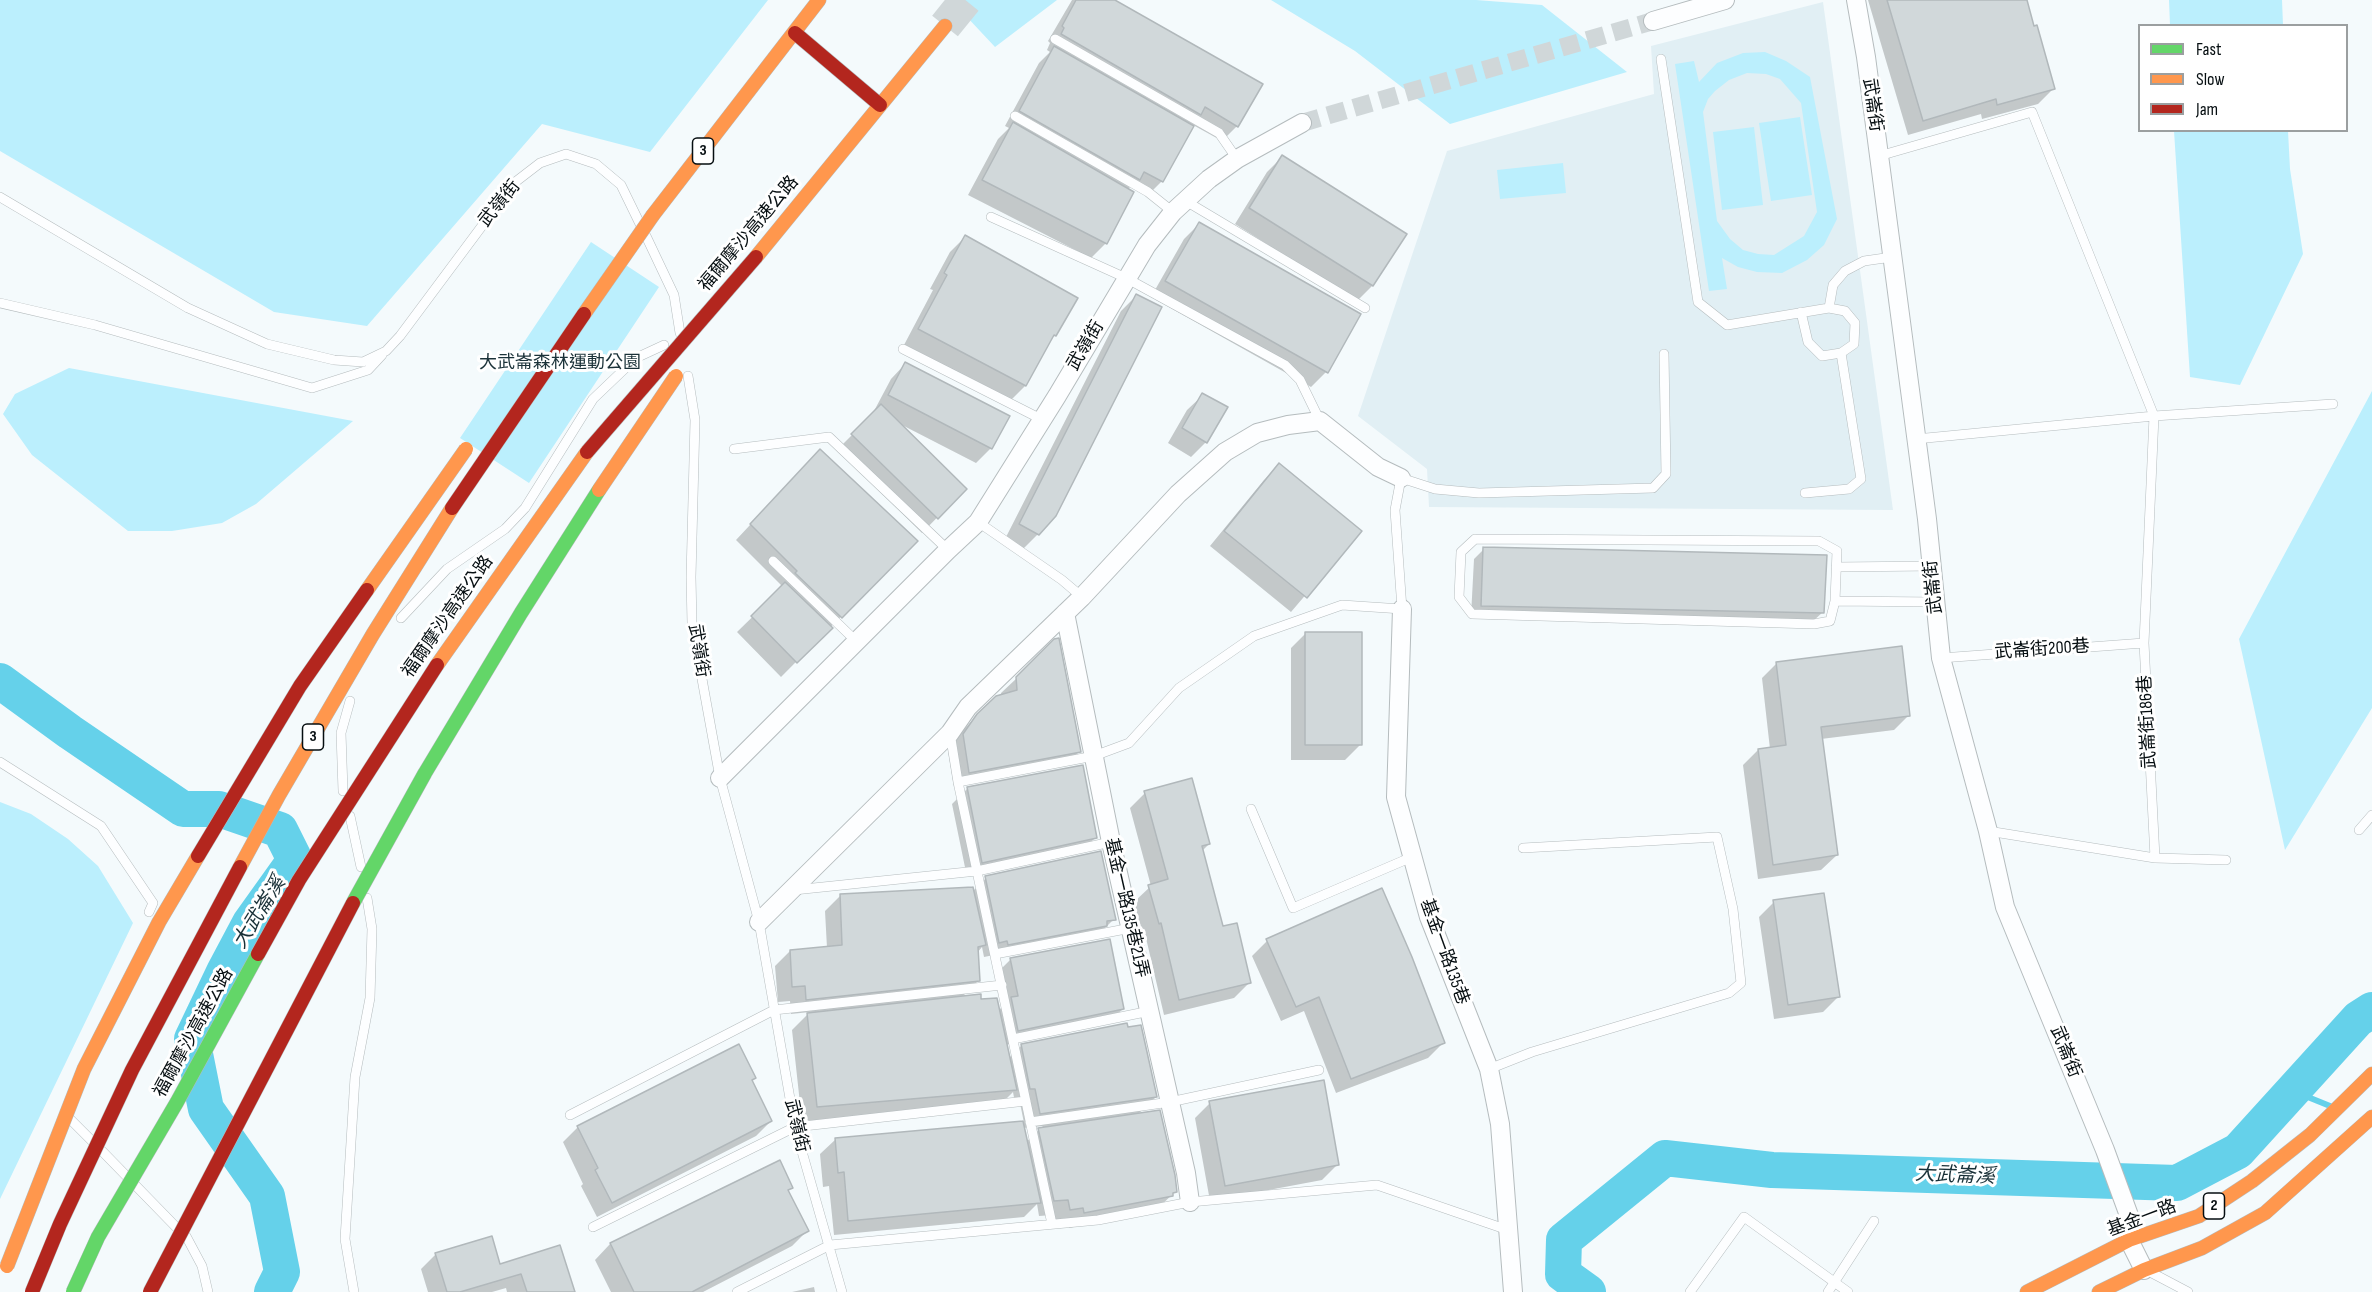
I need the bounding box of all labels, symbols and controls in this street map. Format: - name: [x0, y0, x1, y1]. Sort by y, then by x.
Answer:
- legend: [2138, 24, 2348, 132]
- text: Fast: [2196, 39, 2221, 60]
- text: Slow: [2196, 69, 2225, 90]
- street label: 武崙街: [1858, 77, 1886, 133]
- text: Jam: [2196, 99, 2218, 120]
- road number: 3: [692, 138, 714, 164]
- street label: 福爾摩沙高速公路: [694, 172, 804, 296]
- street label: 武嶺街: [475, 176, 525, 232]
- street label: 武嶺街: [1063, 317, 1109, 375]
- park label: 大武崙森林運動公園: [479, 352, 641, 374]
- street label: 福爾摩沙高速公路: [398, 552, 498, 682]
- street label: 武崙街: [1920, 559, 1948, 615]
- street label: 武嶺街: [683, 623, 713, 679]
- street label: 武崙街200巷: [1994, 636, 2090, 664]
- street label: 武崙街186巷: [2135, 674, 2161, 770]
- road number: 3: [302, 724, 324, 750]
- street label: 基金一路135巷21弄: [1099, 836, 1153, 980]
- water label: 大武崙溪: [229, 873, 291, 953]
- street label: 基金一路135巷: [1415, 896, 1473, 1008]
- street label: 福爾摩沙高速公路: [150, 965, 238, 1101]
- street label: 武崙街: [2045, 1023, 2085, 1081]
- street label: 武嶺街: [779, 1097, 813, 1155]
- water label: 大武崙溪: [1915, 1163, 1995, 1189]
- road number: 2: [2204, 1193, 2224, 1219]
- street label: 基金一路: [2105, 1196, 2179, 1242]

